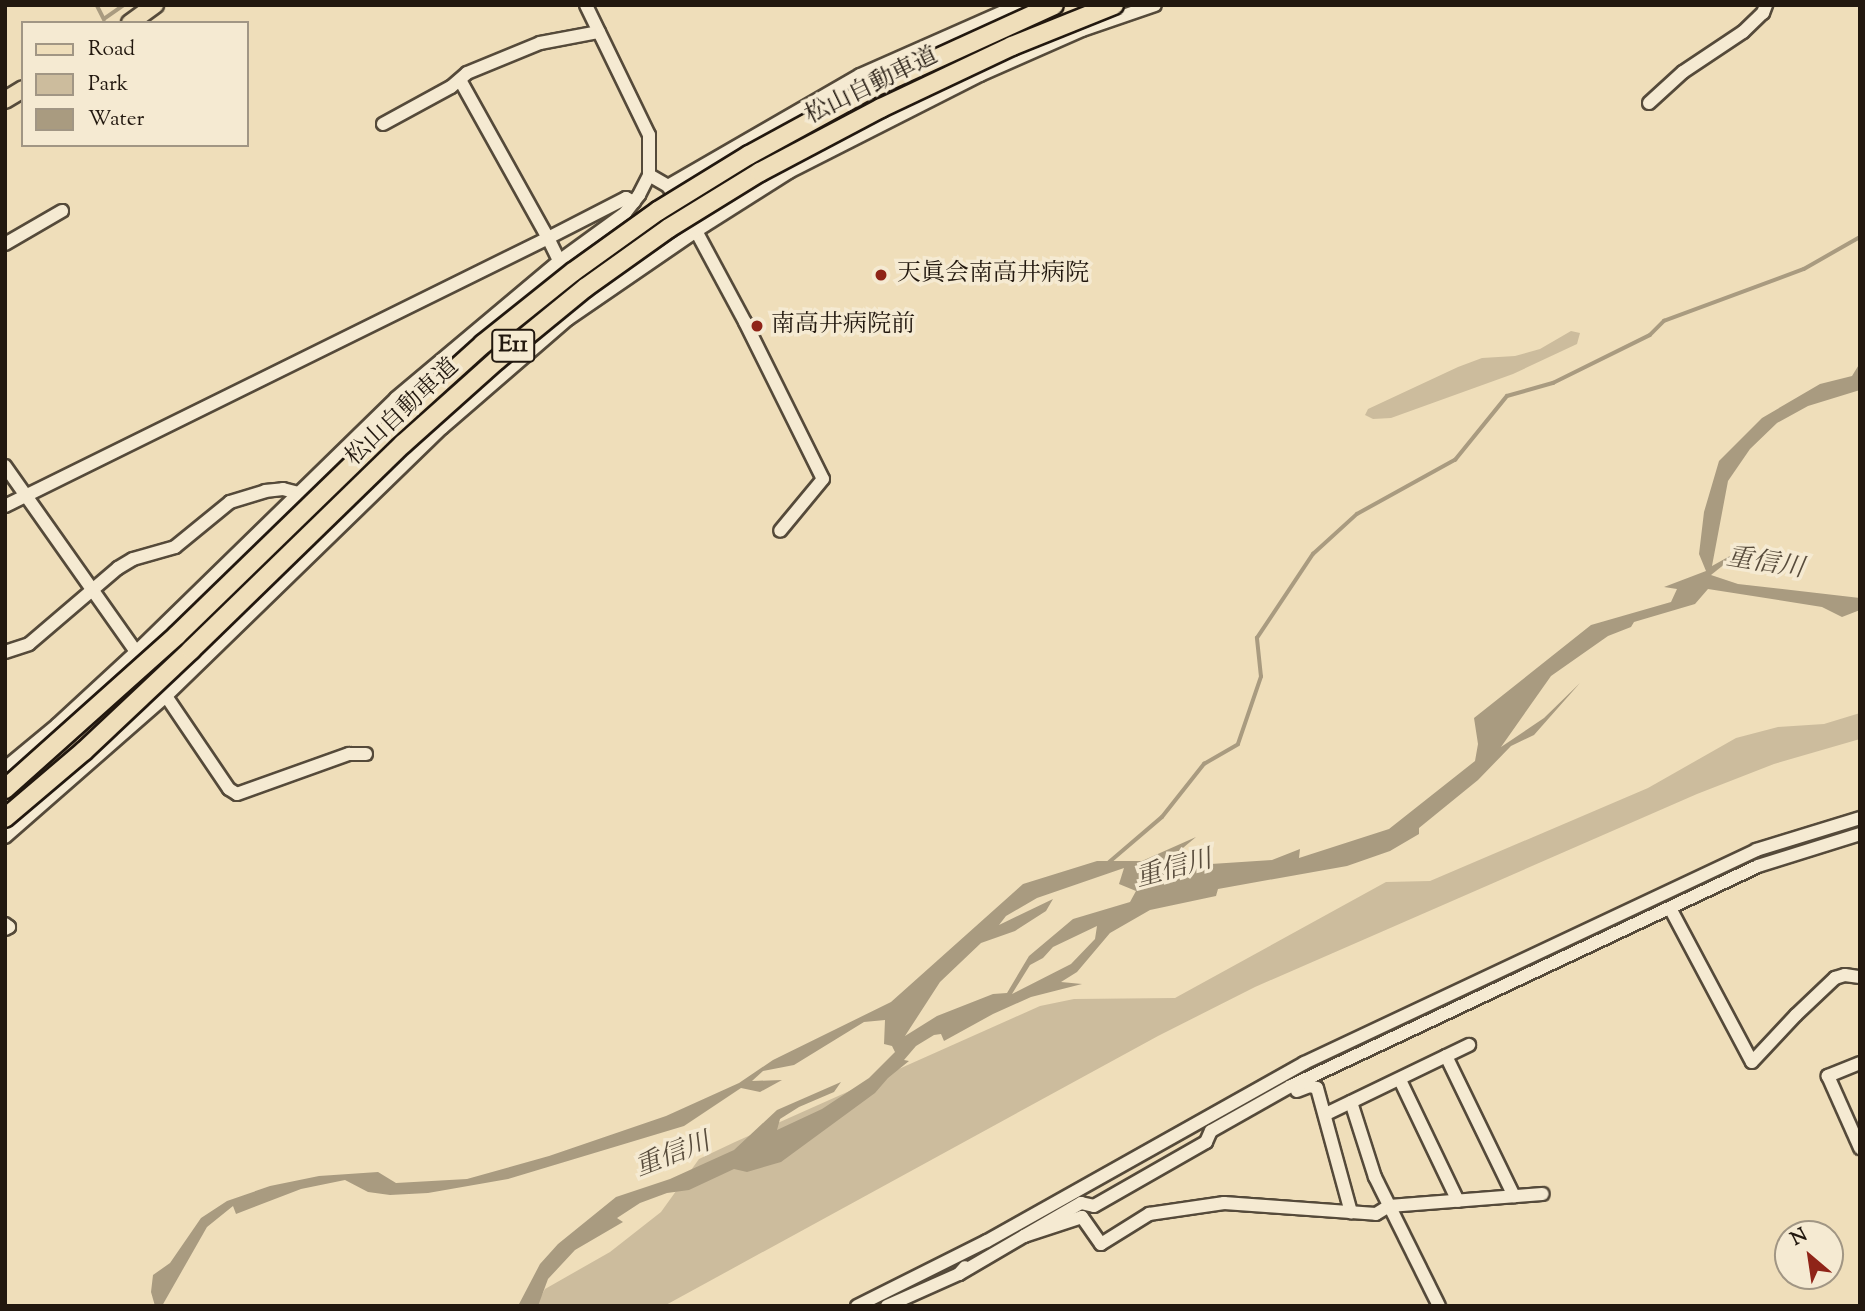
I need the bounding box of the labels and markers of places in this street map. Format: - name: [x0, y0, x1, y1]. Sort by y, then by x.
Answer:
- place label: 天眞会南高井病院: [897, 261, 1089, 289]
- marker: 天眞会南高井病院: [871, 265, 891, 285]
- place label: 南高井病院前: [771, 312, 915, 340]
- marker: 南高井病院前: [749, 318, 765, 334]

